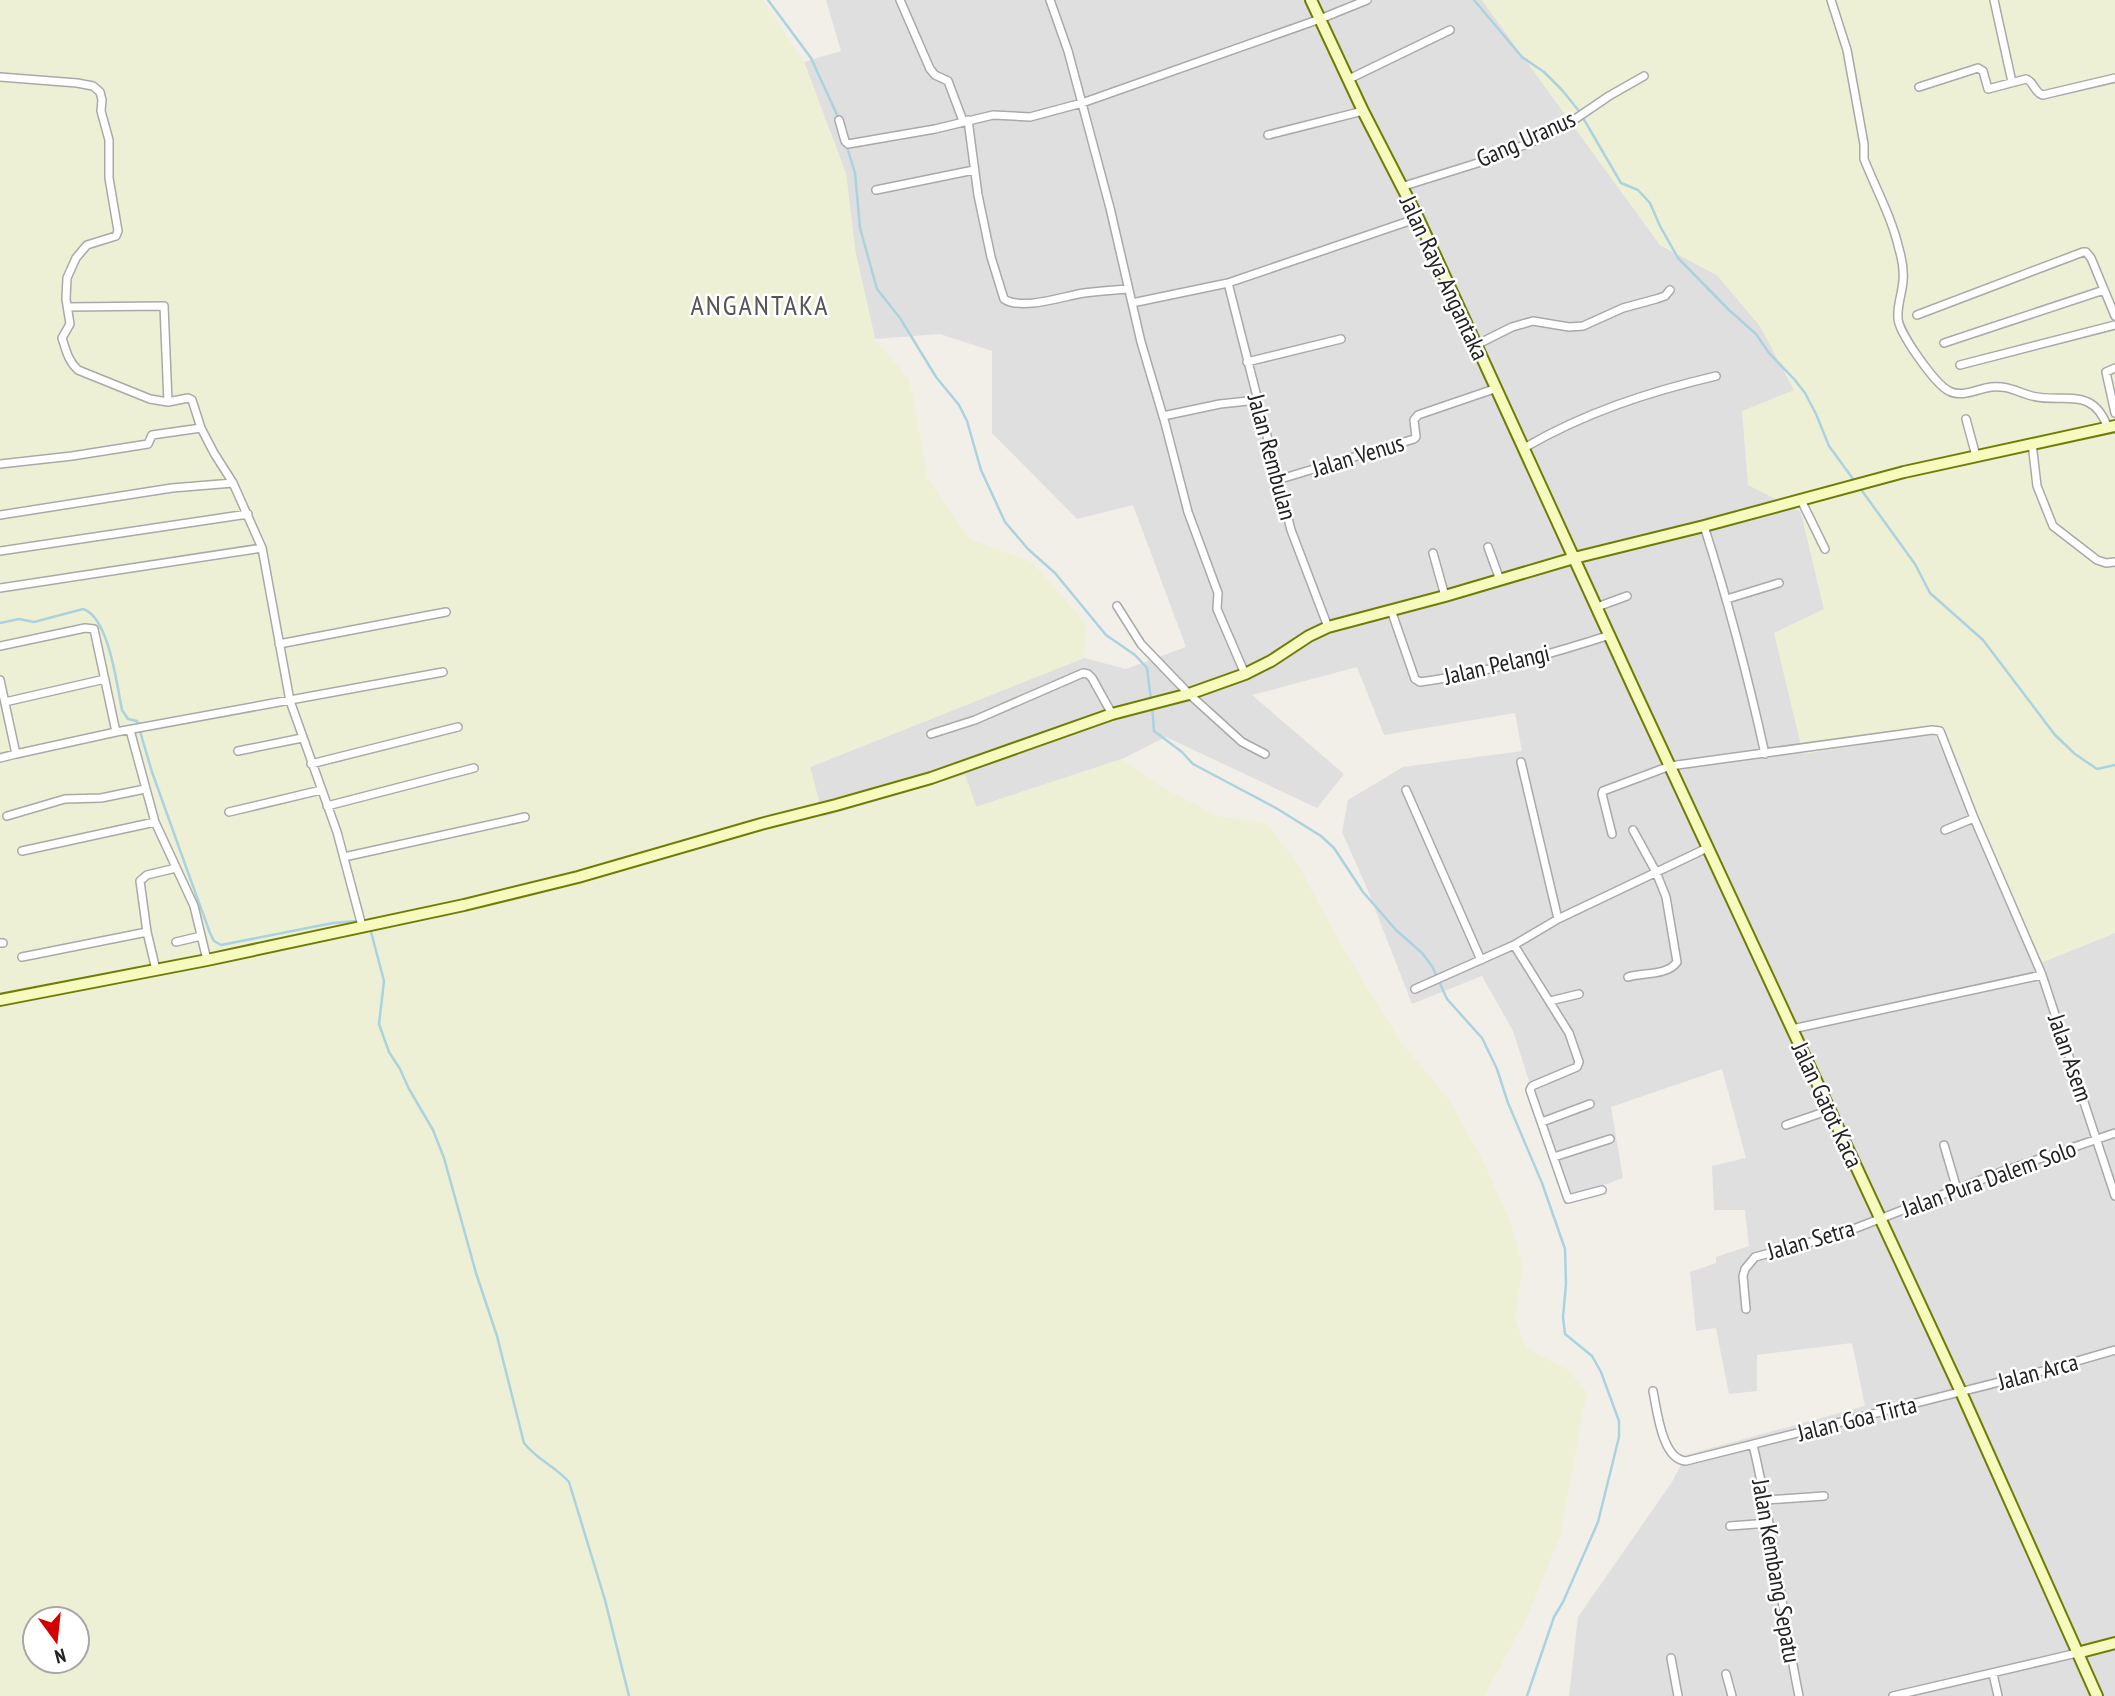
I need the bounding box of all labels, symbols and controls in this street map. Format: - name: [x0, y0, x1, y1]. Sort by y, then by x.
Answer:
- street label: Gang Uranus: [1471, 103, 1580, 174]
- street label: Jalan Raya Angantaka: [1392, 190, 1496, 365]
- district label: ANGANTAKA: [691, 286, 830, 323]
- street label: Jalan Rembulan: [1241, 390, 1304, 523]
- street label: Jalan Venus: [1307, 427, 1408, 484]
- street label: Jalan Pelangi: [1440, 637, 1553, 692]
- street label: Jalan Asem: [2041, 1009, 2100, 1106]
- street label: Jalan Gatot Kaca: [1784, 1036, 1870, 1173]
- street label: Jalan Pura Dalem Solo: [1897, 1133, 2080, 1225]
- street label: Jalan Setra: [1763, 1212, 1858, 1267]
- street label: Jalan Arca: [1993, 1346, 2081, 1397]
- street label: Jalan Goa Tirta: [1793, 1389, 1920, 1449]
- street label: Jalan Kembang Sepatu: [1745, 1476, 1808, 1665]
- north arrow: [21, 1605, 91, 1675]
- text: N: [52, 1644, 68, 1669]

